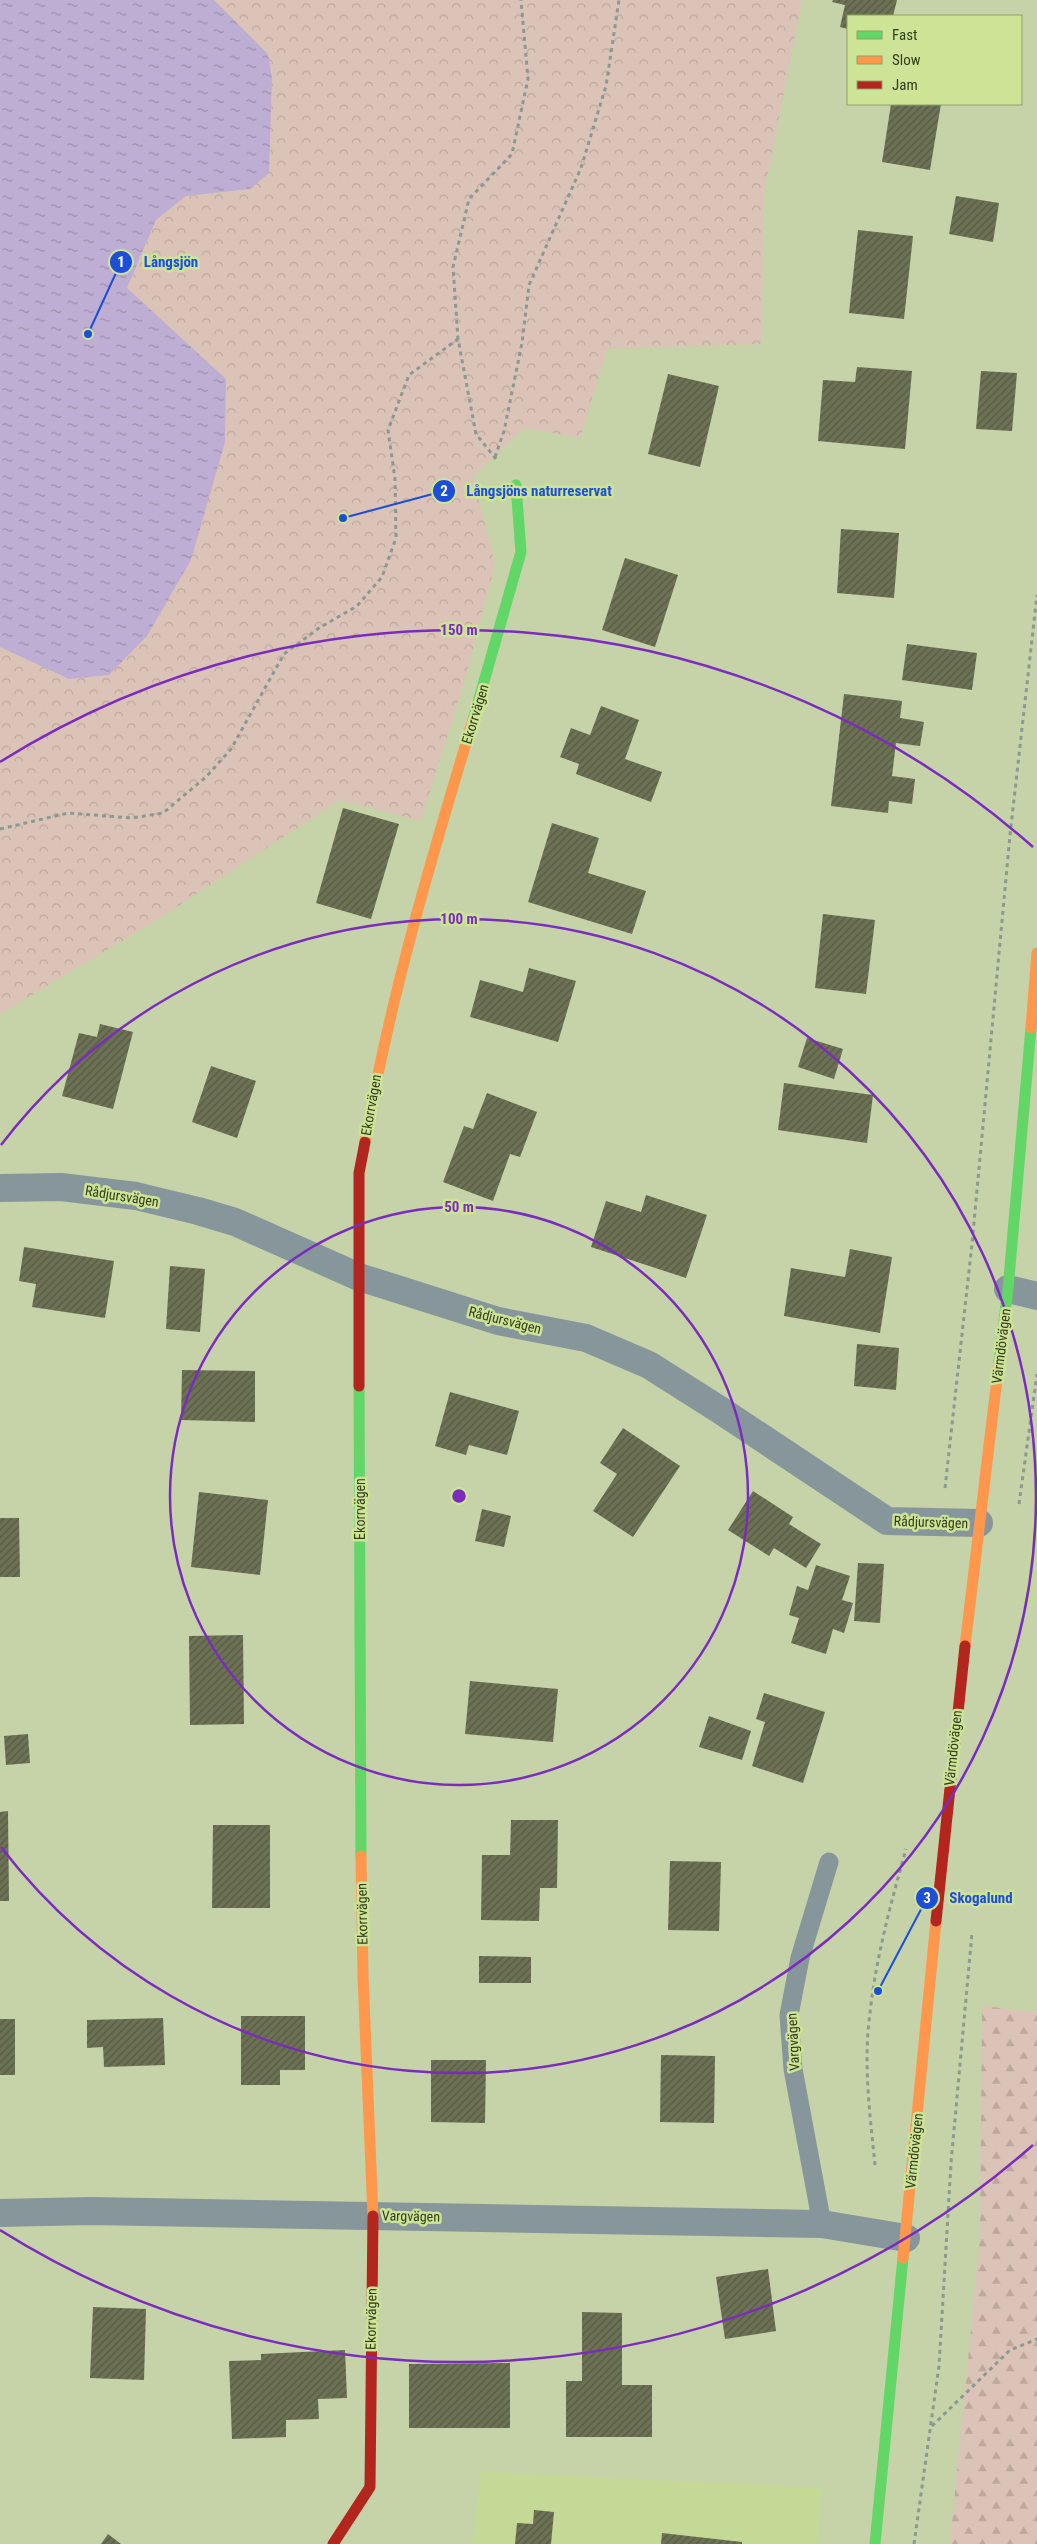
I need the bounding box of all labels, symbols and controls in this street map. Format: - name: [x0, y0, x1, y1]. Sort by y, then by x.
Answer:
- legend: [847, 15, 1022, 105]
- text: Fast: [892, 26, 917, 44]
- text: Slow: [892, 51, 921, 69]
- text: Jam: [892, 76, 918, 94]
- callout: Långsjön: [108, 247, 208, 277]
- text: 1: [117, 253, 125, 271]
- text: Långsjön: [144, 253, 198, 271]
- callout: Långsjöns naturreservat: [432, 476, 622, 506]
- text: 2: [440, 482, 448, 500]
- text: Långsjöns naturreservat: [466, 482, 612, 500]
- text: 150 m: [440, 621, 478, 639]
- street label: Ekorrvägen: [458, 682, 492, 746]
- text: 100 m: [440, 910, 478, 928]
- street label: Ekorrvägen: [358, 1073, 384, 1137]
- street label: Rådjursvägen: [84, 1182, 160, 1210]
- text: 50 m: [444, 1198, 474, 1216]
- street label: Rådjursvägen: [467, 1303, 543, 1337]
- street label: Värmdövägen: [988, 1307, 1014, 1385]
- street label: Ekorrvägen: [352, 1478, 368, 1540]
- centre of rings: [450, 1487, 468, 1505]
- street label: Rådjursvägen: [894, 1513, 968, 1531]
- street label: Värmdövägen: [941, 1709, 965, 1787]
- street label: Ekorrvägen: [353, 1883, 371, 1945]
- callout: Skogalund: [914, 1883, 1023, 1913]
- text: 3: [923, 1889, 931, 1907]
- text: Skogalund: [949, 1889, 1013, 1907]
- street label: Vargvägen: [783, 2013, 803, 2071]
- street label: Värmdövägen: [902, 2112, 926, 2190]
- street label: Vargvägen: [382, 2207, 440, 2225]
- street label: Ekorrvägen: [362, 2288, 380, 2350]

